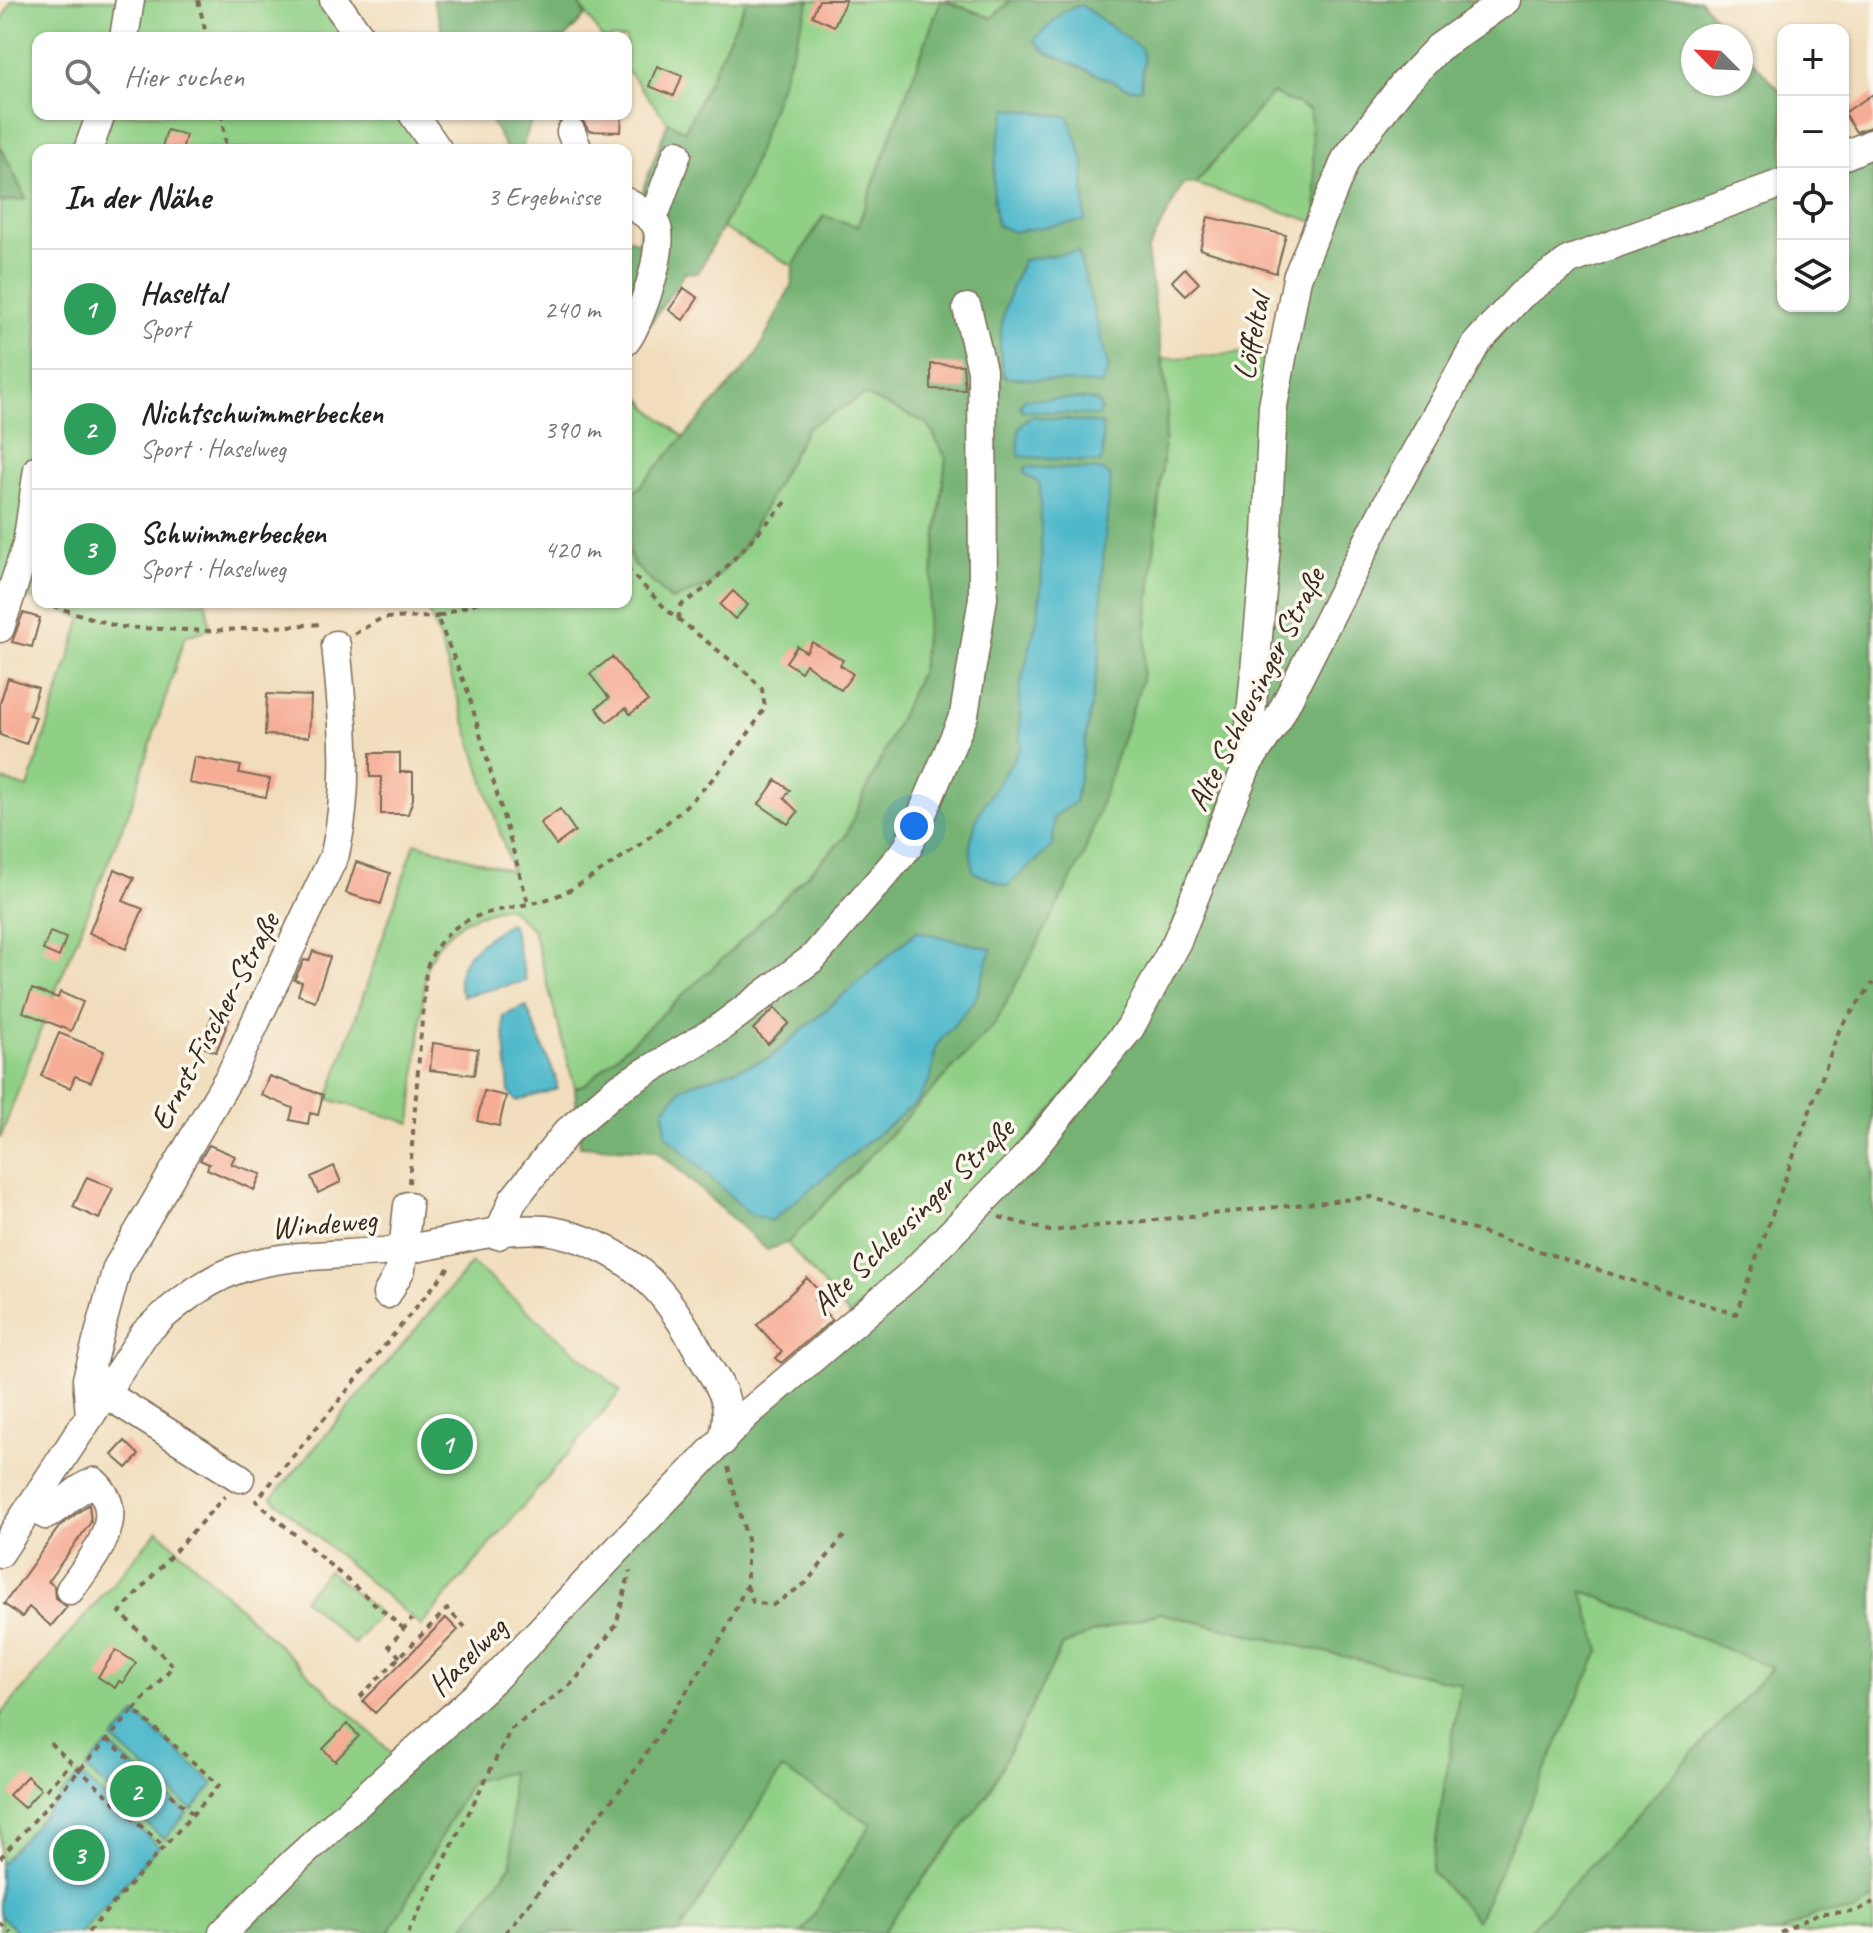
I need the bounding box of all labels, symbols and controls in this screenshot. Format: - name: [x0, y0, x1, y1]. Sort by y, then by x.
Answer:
- north arrow: [1681, 24, 1753, 96]
- map controls: [1777, 24, 1849, 312]
- button: +: [1777, 24, 1849, 96]
- search box: [32, 32, 632, 120]
- icon: search: [60, 54, 104, 98]
- text: Hier suchen: [124, 57, 244, 95]
- button: −: [1777, 96, 1849, 168]
- button: locate: [1777, 168, 1849, 240]
- text: In der Nähe: [64, 175, 210, 218]
- text: 3 Ergebnisse: [487, 180, 600, 213]
- button: layers: [1777, 240, 1849, 312]
- text: Haseltal: [140, 274, 224, 312]
- street label: Löffeltal: [1223, 286, 1281, 383]
- text: 1: [84, 293, 96, 326]
- text: 240 m: [544, 293, 600, 326]
- text: Sport: [140, 312, 190, 345]
- text: Nichtschwimmerbecken: [140, 394, 383, 432]
- text: 2: [84, 413, 96, 446]
- text: 390 m: [544, 413, 600, 446]
- text: Sport · Haselweg: [140, 432, 286, 465]
- text: Schwimmerbecken: [140, 514, 326, 552]
- text: 3: [84, 533, 96, 566]
- text: 420 m: [544, 533, 600, 566]
- text: Sport · Haselweg: [140, 552, 286, 585]
- street label: Alte Schleusinger Straße: [1177, 559, 1336, 818]
- your location: [894, 806, 934, 846]
- street label: Ernst-Fischer-Straße: [140, 903, 290, 1137]
- street label: Alte Schleusinger Straße: [802, 1107, 1025, 1324]
- street label: Windeweg: [270, 1198, 380, 1249]
- pin: 1: [421, 1414, 473, 1474]
- street label: Haselweg: [419, 1606, 517, 1705]
- pin: 2: [110, 1761, 162, 1821]
- pin: 3: [53, 1825, 105, 1885]

